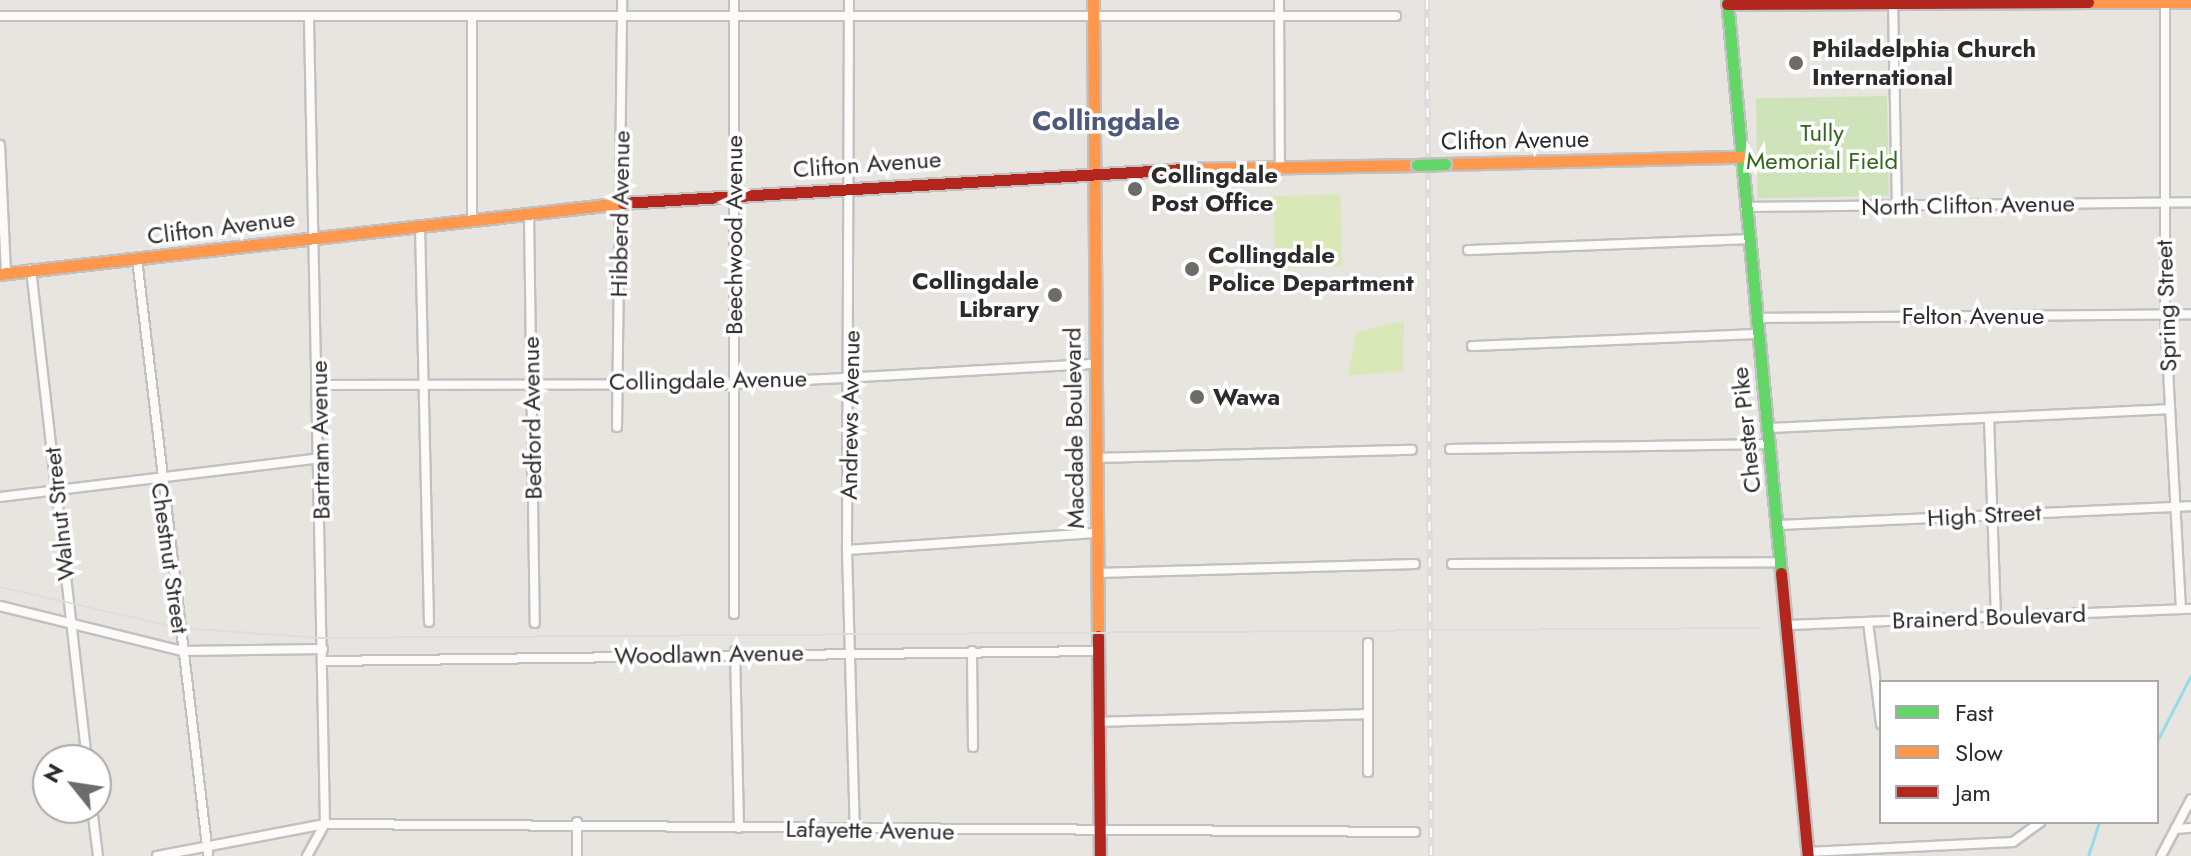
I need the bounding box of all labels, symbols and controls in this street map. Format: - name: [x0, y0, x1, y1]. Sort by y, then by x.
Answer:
- place label: Philadelphia Church International: [1812, 35, 2036, 91]
- marker: Philadelphia Church International: [1787, 54, 1805, 72]
- district label: Collingdale: [1032, 104, 1180, 138]
- park label: Tully Memorial Field: [1746, 119, 1898, 175]
- street label: Clifton Avenue: [1441, 124, 1589, 156]
- street label: Hibberd Avenue: [604, 130, 636, 298]
- street label: Beechwood Avenue: [720, 135, 748, 335]
- street label: Clifton Avenue: [792, 144, 942, 184]
- place label: Collingdale Post Office: [1151, 161, 1278, 217]
- marker: Collingdale Post Office: [1126, 180, 1144, 198]
- street label: North Clifton Avenue: [1861, 189, 2075, 221]
- street label: Clifton Avenue: [146, 204, 296, 250]
- street label: Spring Street: [2149, 240, 2183, 372]
- place label: Collingdale Police Department: [1208, 241, 1414, 297]
- marker: Collingdale Police Department: [1183, 260, 1201, 278]
- place label: Collingdale Library: [912, 267, 1039, 323]
- marker: Collingdale Library: [1046, 286, 1064, 304]
- street label: Felton Avenue: [1902, 302, 2044, 330]
- street label: Macdade Boulevard: [1058, 327, 1090, 529]
- street label: Andrews Avenue: [834, 330, 866, 500]
- street label: Bedford Avenue: [516, 336, 548, 500]
- street label: Bartram Avenue: [304, 360, 336, 520]
- street label: Collingdale Avenue: [609, 364, 807, 396]
- street label: Chester Pike: [1725, 366, 1767, 494]
- place label: Wawa: [1213, 383, 1280, 411]
- marker: Wawa: [1188, 388, 1206, 406]
- street label: Walnut Street: [38, 446, 80, 582]
- street label: Chestnut Street: [145, 481, 195, 635]
- street label: High Street: [1926, 498, 2042, 532]
- street label: Brainerd Boulevard: [1892, 599, 2086, 635]
- street label: Woodlawn Avenue: [614, 638, 804, 670]
- legend: [1879, 680, 2159, 824]
- text: Fast: [1955, 695, 1993, 730]
- text: Slow: [1955, 735, 2003, 770]
- north arrow: [32, 744, 112, 824]
- text: N: [35, 757, 71, 789]
- text: Jam: [1955, 775, 1991, 810]
- street label: Lafayette Avenue: [785, 814, 955, 846]

